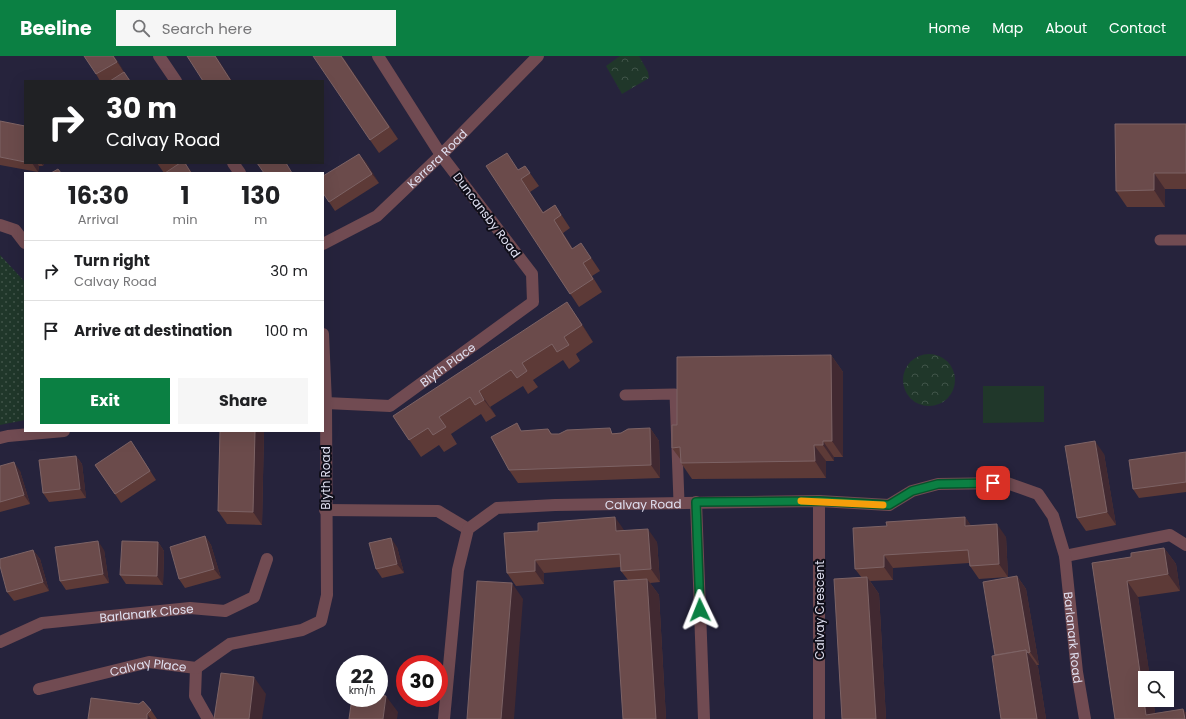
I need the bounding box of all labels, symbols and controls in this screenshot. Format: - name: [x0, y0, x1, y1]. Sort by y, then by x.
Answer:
- search box: [116, 10, 396, 46]
- text: Beeline: [20, 15, 92, 42]
- icon: search: [130, 17, 152, 39]
- text: Search here: [162, 18, 252, 39]
- text: Home: [928, 18, 970, 38]
- text: Map: [992, 18, 1023, 38]
- text: About: [1045, 18, 1087, 38]
- text: Contact: [1109, 18, 1166, 38]
- text: 30 m: [106, 89, 177, 128]
- icon: right: [40, 96, 92, 148]
- street label: Kerrera Road: [403, 125, 471, 192]
- text: Calvay Road: [106, 127, 221, 152]
- street label: Duncansby Road: [449, 169, 525, 261]
- text: 16:30: [68, 179, 129, 212]
- text: 1: [181, 179, 190, 212]
- text: 130: [241, 179, 280, 212]
- text: Arrival: [78, 210, 119, 229]
- text: min: [173, 210, 198, 229]
- text: m: [254, 210, 267, 229]
- text: Turn right: [74, 250, 150, 271]
- icon: right: [40, 260, 62, 282]
- text: 30 m: [270, 260, 308, 281]
- text: Calvay Road: [74, 272, 157, 291]
- icon: arrive: [40, 320, 62, 342]
- text: Arrive at destination: [74, 320, 232, 341]
- text: 100 m: [265, 320, 308, 341]
- street label: Blyth Place: [416, 338, 479, 390]
- button: Exit: [40, 378, 170, 424]
- button: Share: [178, 378, 308, 424]
- street label: Blyth Road: [317, 446, 334, 510]
- pin: [976, 466, 1010, 500]
- icon: arrive: [982, 472, 1004, 494]
- street label: Calvay Road: [605, 495, 682, 513]
- street label: Calvay Crescent: [811, 560, 828, 660]
- position arrow: [679, 589, 721, 631]
- street label: Barlanark Road: [1060, 591, 1087, 685]
- street label: Barlanark Close: [99, 599, 194, 626]
- street label: Calvay Place: [108, 653, 187, 680]
- speed limit sign: 30: [396, 655, 448, 707]
- text: 22: [351, 662, 373, 690]
- map controls: [1138, 671, 1174, 707]
- button: search: [1138, 671, 1174, 707]
- text: km/h: [349, 683, 375, 698]

